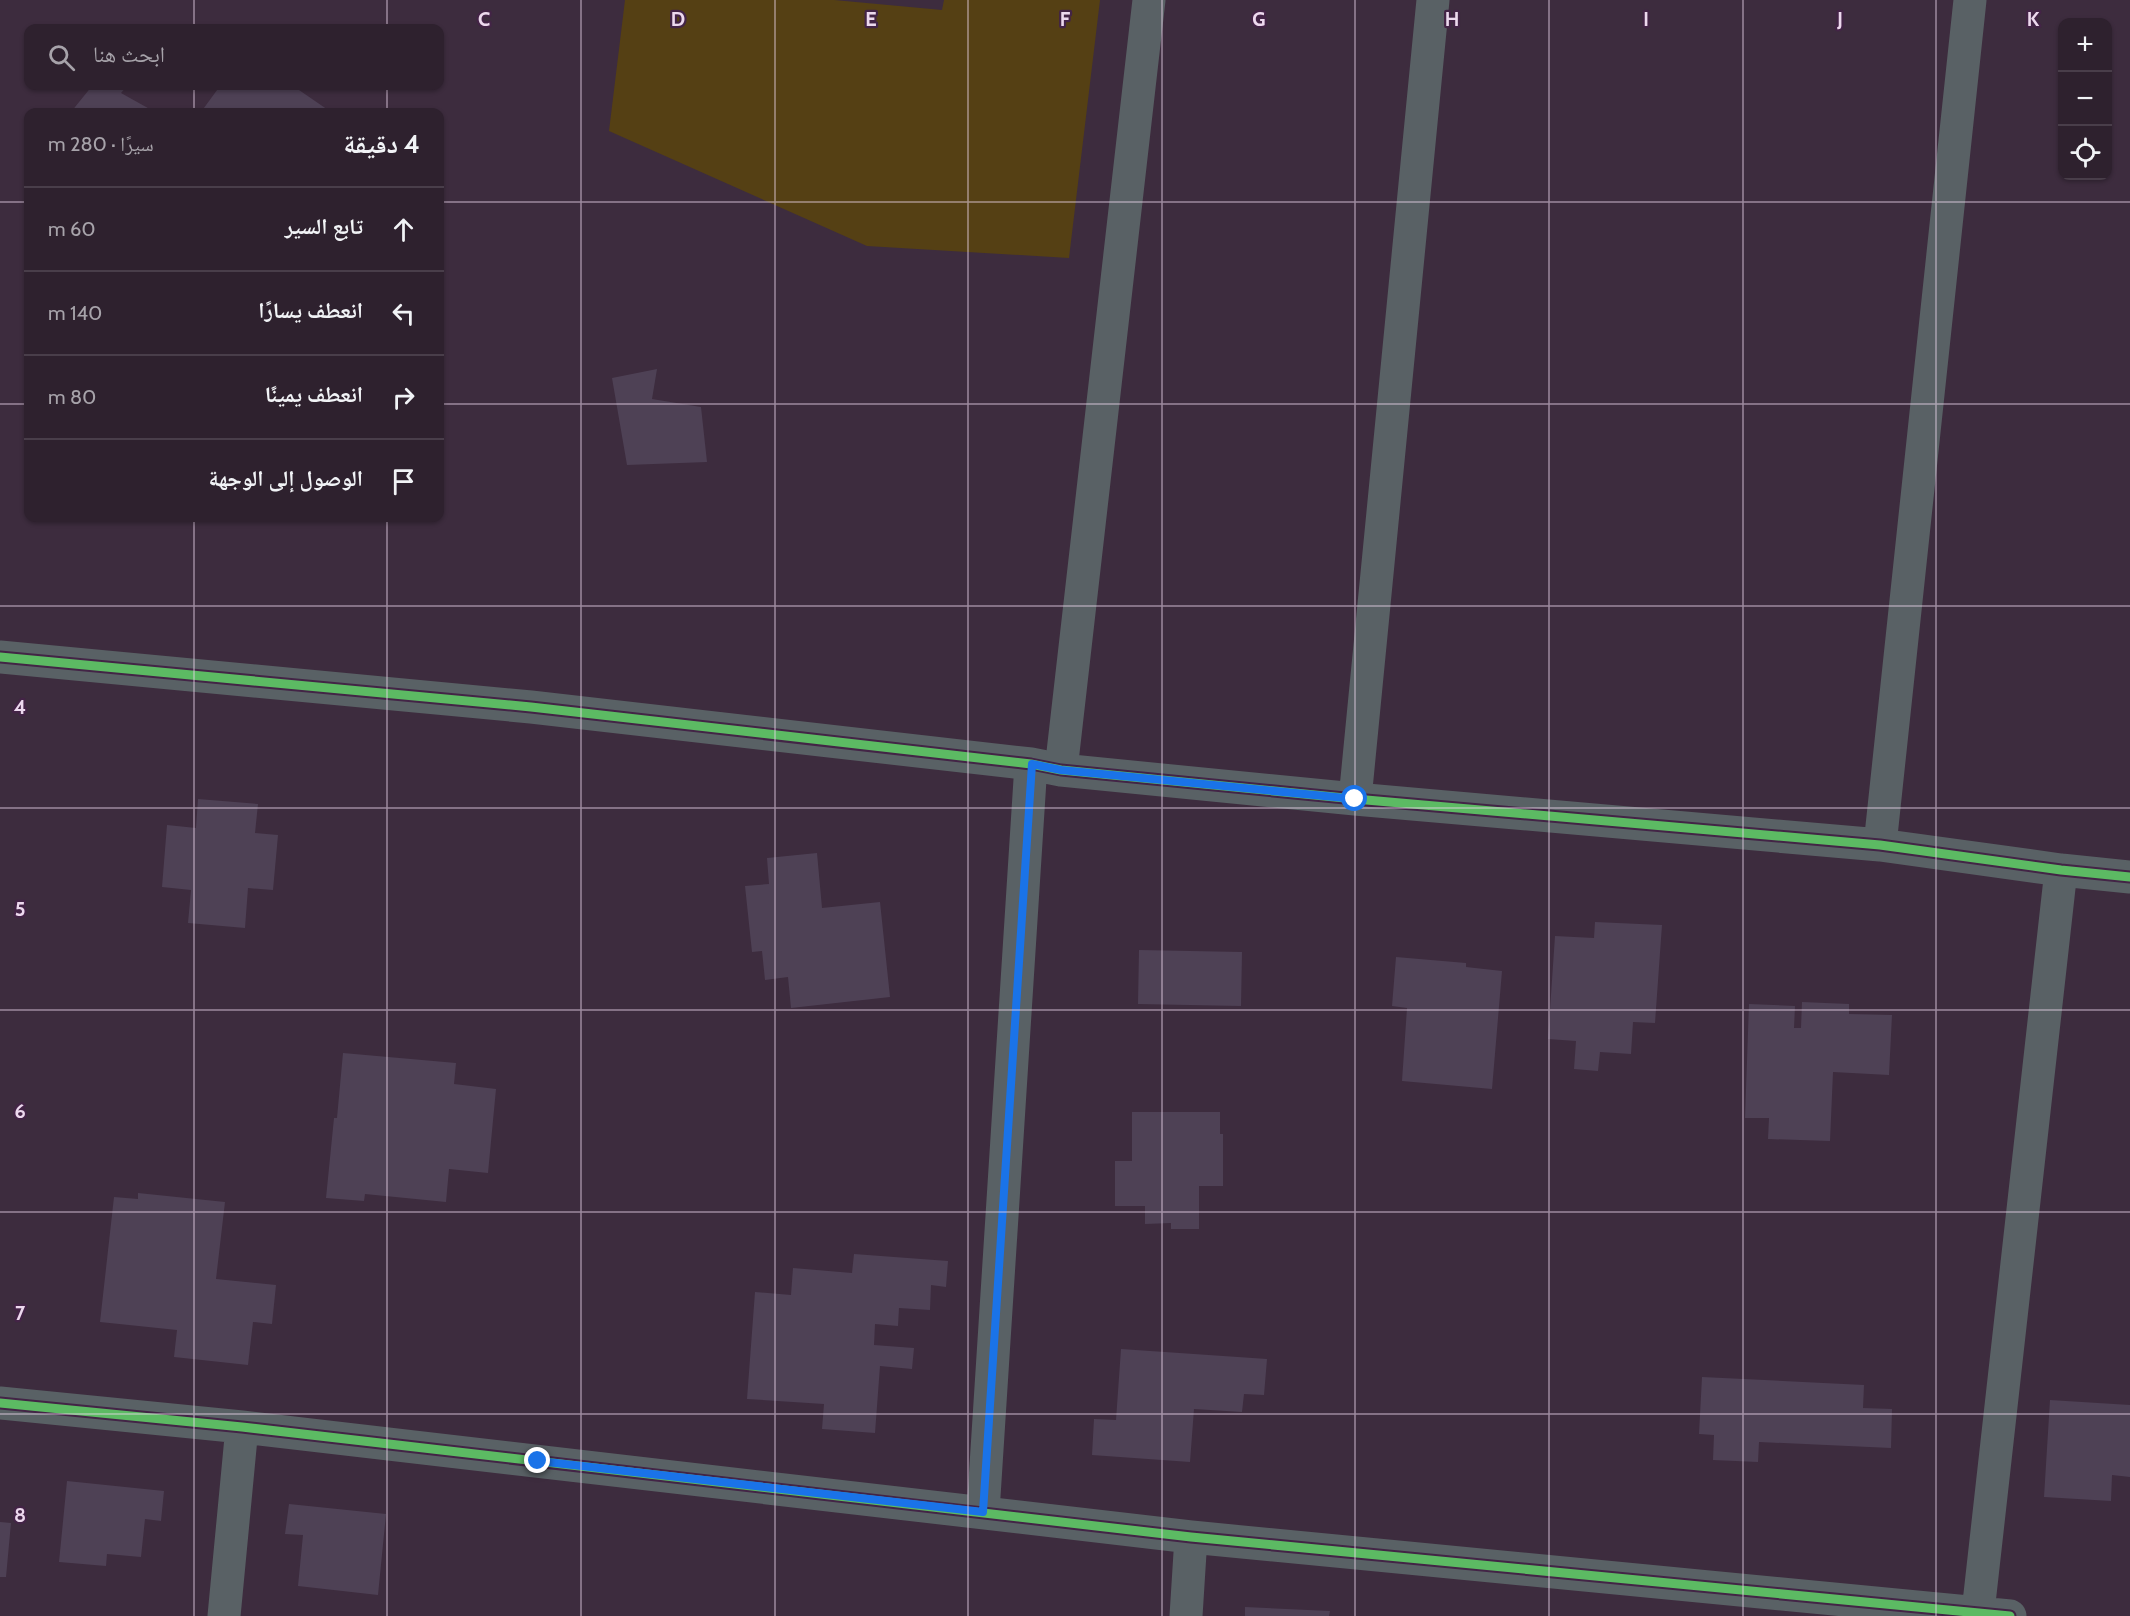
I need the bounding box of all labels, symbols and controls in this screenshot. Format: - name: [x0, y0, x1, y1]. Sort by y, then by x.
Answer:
- text: C: [478, 7, 490, 31]
- text: D: [671, 7, 685, 31]
- text: E: [865, 7, 877, 31]
- text: F: [1060, 7, 1071, 31]
- text: G: [1252, 7, 1266, 31]
- text: H: [1445, 7, 1459, 31]
- text: I: [1643, 7, 1649, 31]
- text: J: [1836, 7, 1843, 31]
- text: K: [2027, 7, 2040, 31]
- map controls: [2058, 18, 2112, 180]
- button: +: [2058, 18, 2112, 72]
- search box: [24, 24, 444, 90]
- icon: search: [45, 41, 78, 74]
- text: ابحث هنا: [93, 41, 165, 68]
- button: −: [2058, 72, 2112, 126]
- button: locate: [2058, 126, 2112, 180]
- text: 4 دقيقة: [343, 128, 420, 160]
- text: سيرًا · 280 m: [48, 132, 154, 156]
- text: تابع السير: [285, 213, 363, 240]
- icon: ahead: [387, 213, 420, 246]
- text: 60 m: [48, 217, 95, 241]
- text: انعطف يسارًا: [258, 297, 363, 324]
- icon: left: [387, 297, 420, 330]
- text: 140 m: [48, 301, 102, 325]
- text: انعطف يمينًا: [265, 381, 363, 408]
- icon: right: [387, 381, 420, 414]
- text: 80 m: [48, 385, 96, 409]
- text: الوصول إلى الوجهة: [208, 465, 363, 492]
- icon: arrive: [387, 465, 420, 498]
- text: 4: [14, 695, 26, 719]
- route start: [1341, 785, 1367, 811]
- text: 5: [15, 897, 25, 921]
- text: 6: [14, 1099, 26, 1123]
- text: 7: [15, 1301, 26, 1325]
- route end: [524, 1447, 550, 1473]
- text: 8: [14, 1503, 26, 1527]

